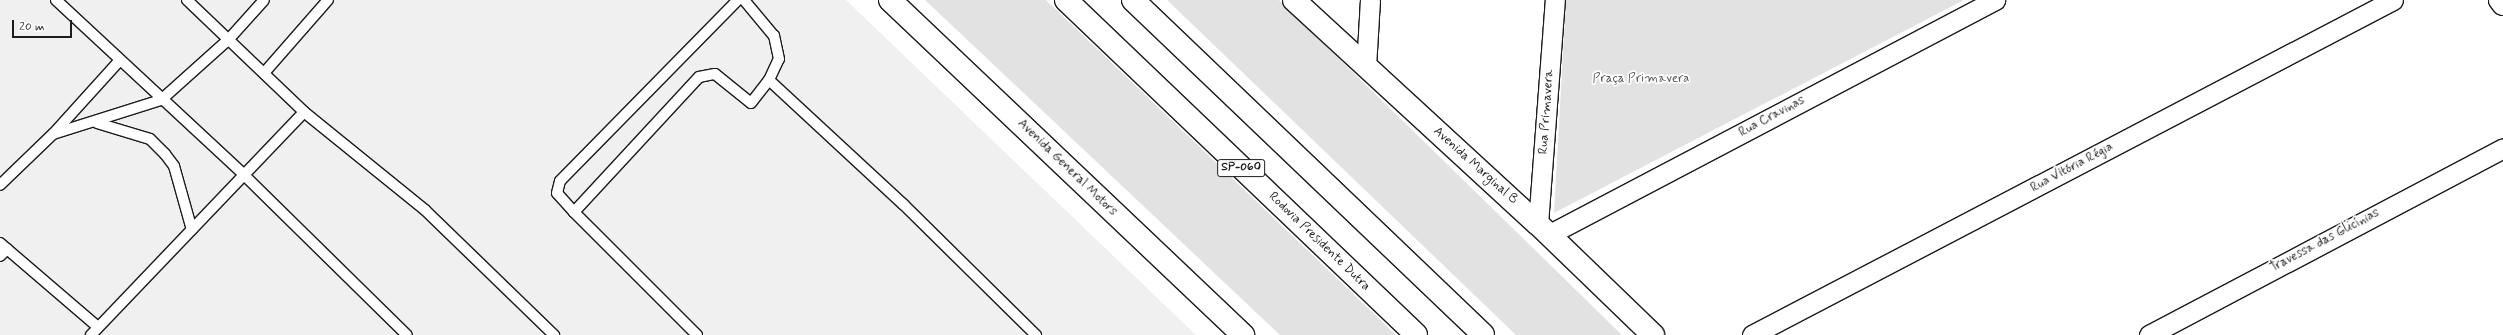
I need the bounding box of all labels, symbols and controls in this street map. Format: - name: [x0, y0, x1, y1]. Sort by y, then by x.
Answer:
- scale bar: [14, 12, 74, 38]
- text: 20 m: [19, 19, 45, 35]
- street label: Rua Primavera: [1536, 70, 1558, 154]
- park label: Praça Primavera: [1593, 71, 1689, 87]
- street label: Rua Cravinas: [1736, 93, 1808, 141]
- street label: Avenida General Motors: [1014, 116, 1120, 220]
- street label: Avenida Marginal B: [1429, 124, 1521, 208]
- street label: Rua Vitória Régia: [2028, 140, 2116, 196]
- road number: SP-060: [1217, 158, 1265, 178]
- street label: Rodovia Presidente Dutra: [1264, 189, 1374, 295]
- street label: Travessa das Glicínias: [2268, 206, 2382, 276]

